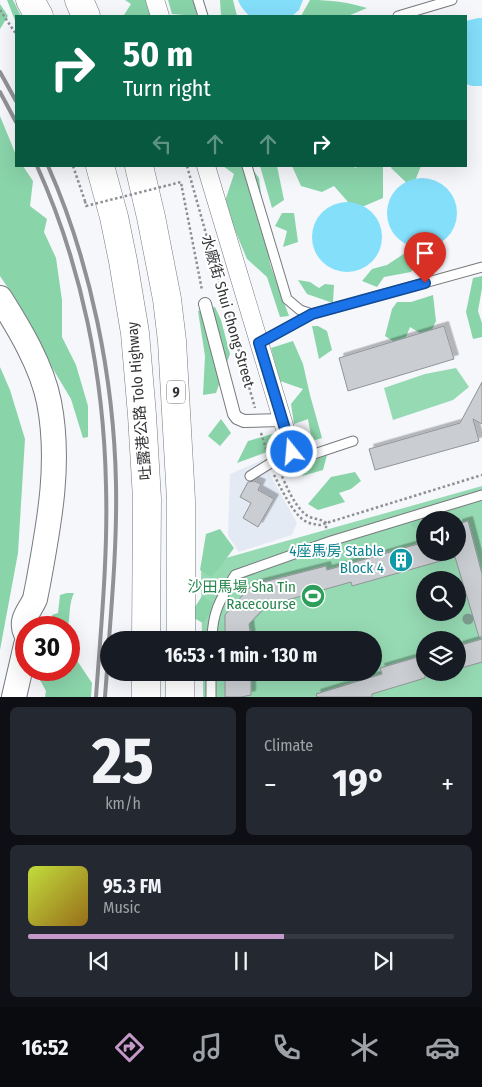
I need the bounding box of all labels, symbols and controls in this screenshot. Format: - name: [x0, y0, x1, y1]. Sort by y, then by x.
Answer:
- text: 50 m: [123, 33, 193, 75]
- icon: right: [40, 35, 105, 100]
- text: Turn right: [123, 75, 211, 102]
- icon: left: [148, 130, 176, 158]
- icon: ahead: [201, 130, 229, 158]
- icon: ahead: [254, 130, 282, 158]
- icon: right: [307, 130, 335, 158]
- pin: [404, 232, 446, 283]
- street label: 水廠街 Shui Chong Street: [198, 233, 258, 389]
- icon: arrive: [411, 239, 439, 267]
- street label: 吐露港公路 Tolo Highway: [123, 321, 155, 481]
- road number: 9: [167, 381, 185, 404]
- position arrow: [265, 425, 317, 477]
- map controls: [416, 511, 466, 681]
- button: sound: [416, 511, 466, 561]
- place label: 4座馬房 Stable Block 4: [289, 542, 384, 577]
- building icon: 4座馬房 Stable Block 4: [388, 547, 414, 573]
- button: search: [416, 571, 466, 621]
- place label: 沙田馬場 Sha Tin Racecourse: [188, 578, 296, 613]
- sports icon: 沙田馬場 Sha Tin Racecourse: [300, 583, 326, 609]
- speed limit sign: 30: [15, 616, 80, 681]
- button: layers: [416, 631, 466, 681]
- text: 16:53 · 1 min · 130 m: [165, 644, 317, 667]
- text: 25: [92, 722, 154, 800]
- text: Climate: [264, 736, 313, 755]
- text: 19°: [332, 760, 386, 806]
- text: −: [264, 768, 277, 801]
- text: +: [441, 768, 454, 801]
- text: km/h: [105, 794, 141, 813]
- text: 95.3 FM: [103, 875, 161, 898]
- text: Music: [103, 898, 140, 917]
- icon: previous: [85, 947, 113, 975]
- icon: pause: [227, 947, 255, 975]
- icon: next: [369, 947, 397, 975]
- icon: directions: [112, 1030, 147, 1065]
- icon: music: [190, 1030, 225, 1065]
- icon: phone: [269, 1030, 304, 1065]
- icon: climate: [347, 1030, 382, 1065]
- icon: car: [425, 1030, 460, 1065]
- text: 16:52: [22, 1034, 68, 1061]

